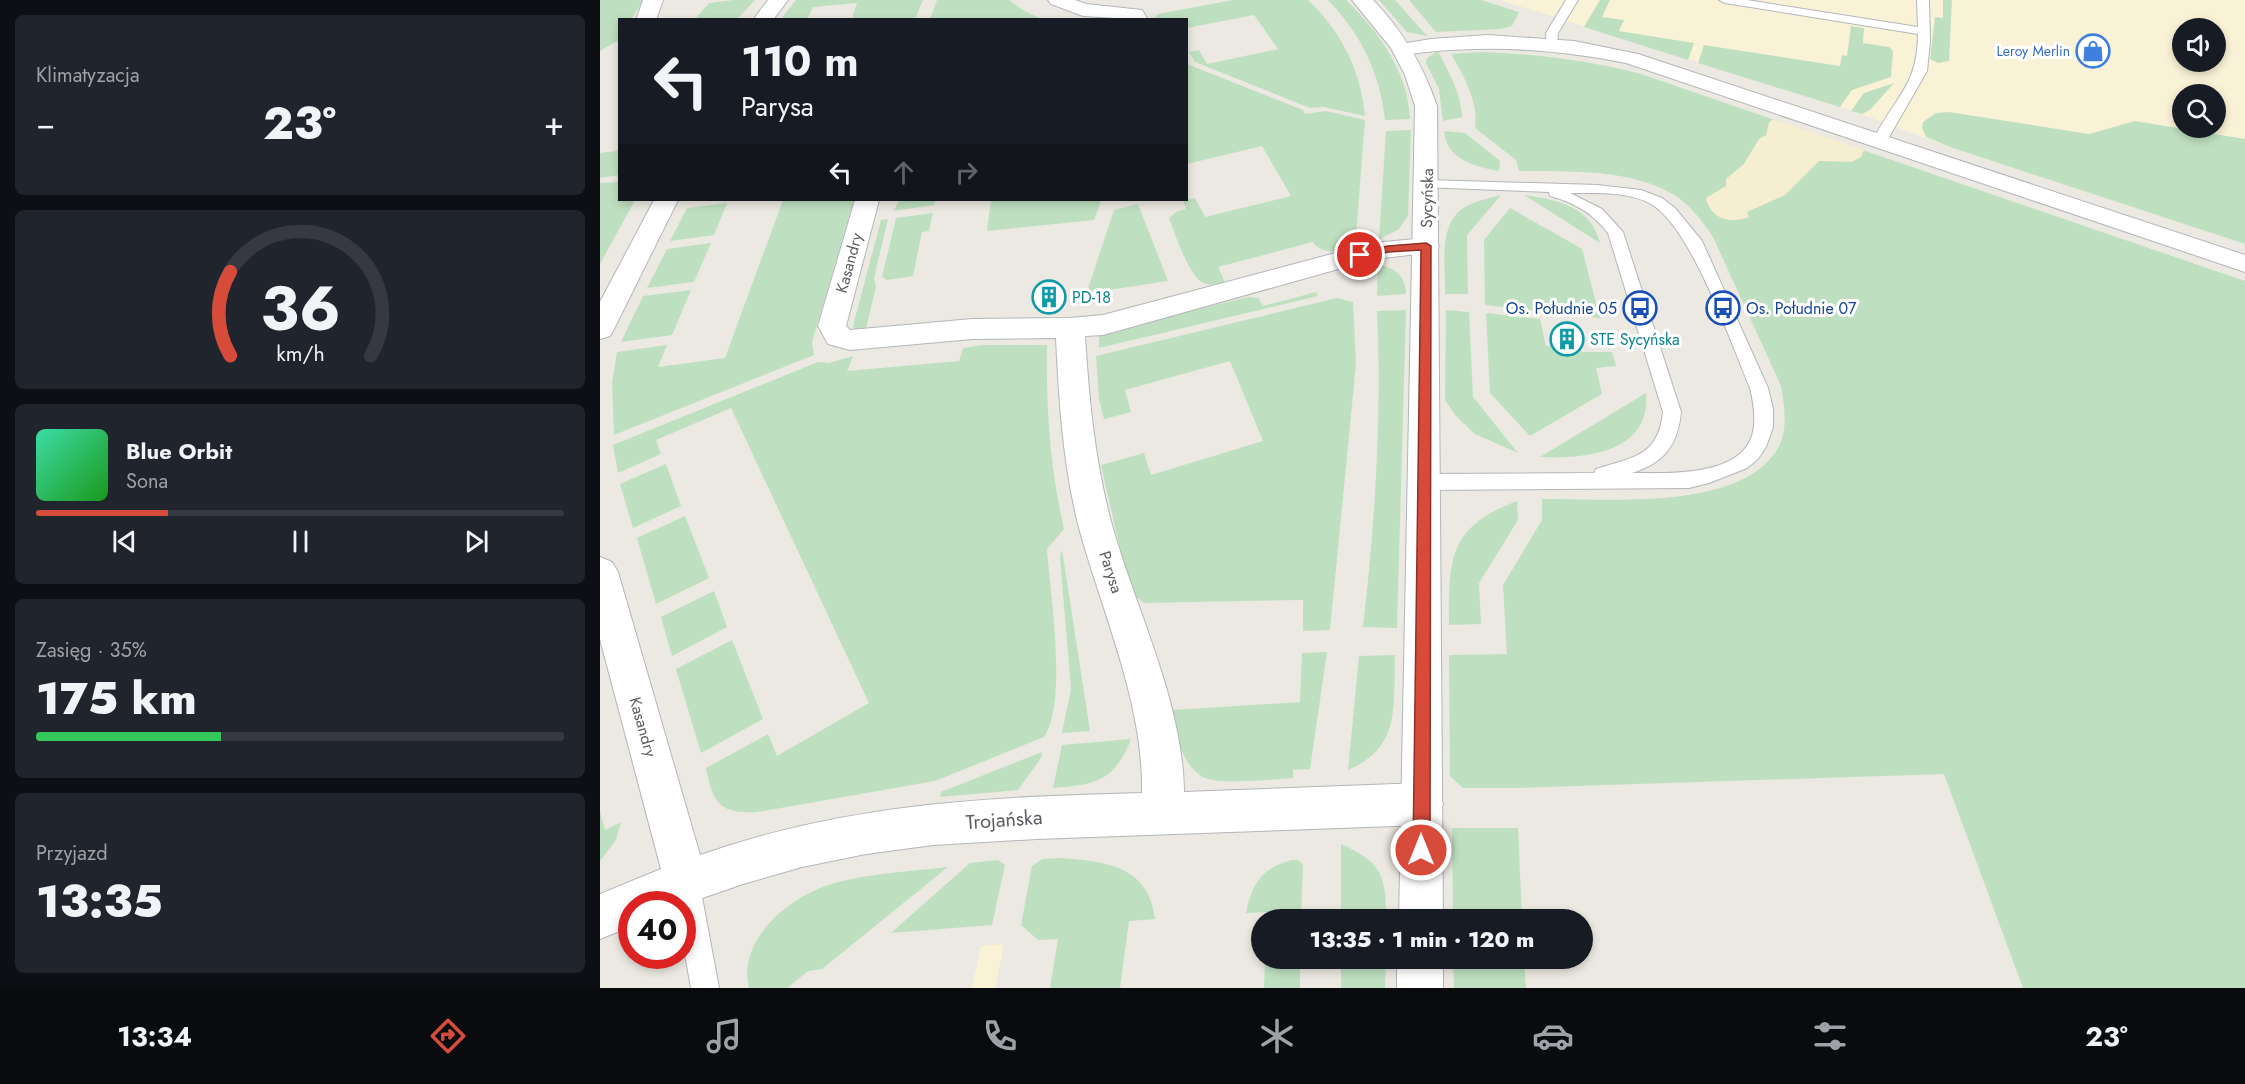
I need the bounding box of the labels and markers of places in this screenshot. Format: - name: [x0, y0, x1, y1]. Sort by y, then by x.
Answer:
- shop icon: Leroy Merlin: [2075, 33, 2111, 69]
- place label: Leroy Merlin: [1997, 41, 2070, 61]
- pin: [1334, 229, 1385, 280]
- building icon: PD-18: [1031, 279, 1067, 315]
- place label: PD-18: [1072, 286, 1111, 309]
- bus stop icon: Os. Południe 05: [1622, 290, 1658, 326]
- bus stop icon: Os. Południe 07: [1705, 290, 1741, 326]
- place label: Os. Południe 05: [1506, 297, 1617, 320]
- place label: Os. Południe 07: [1746, 297, 1857, 320]
- building icon: STE Sycyńska: [1549, 321, 1585, 357]
- place label: STE Sycyńska: [1590, 328, 1680, 351]

